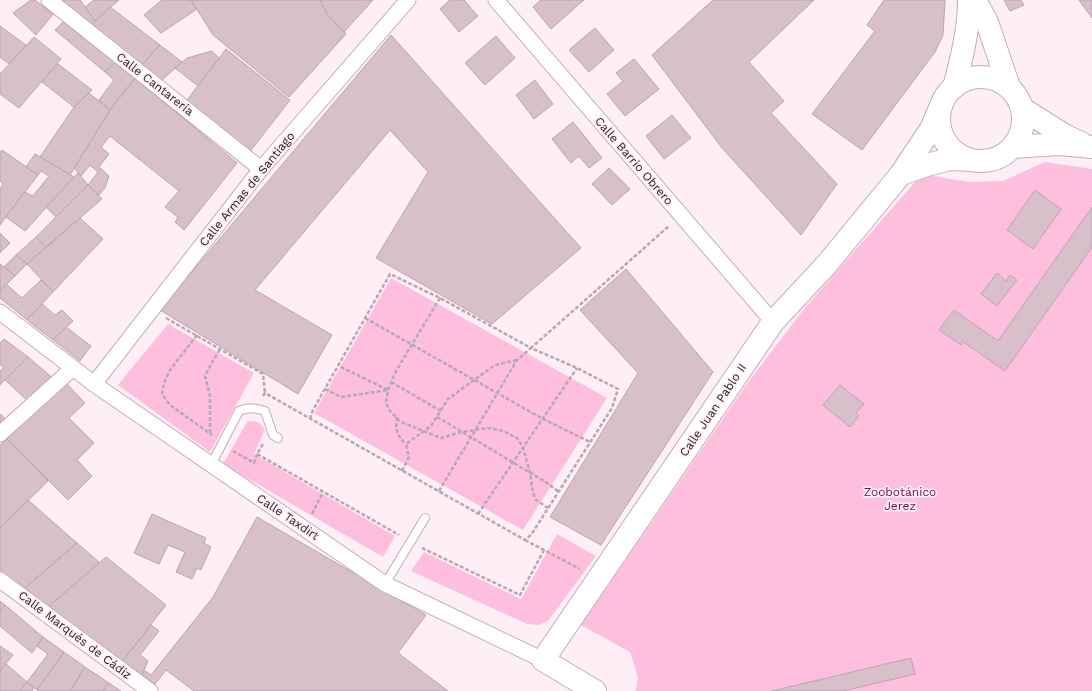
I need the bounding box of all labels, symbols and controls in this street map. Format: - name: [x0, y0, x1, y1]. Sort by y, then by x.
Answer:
- street label: Calle Cantarería: [114, 50, 197, 119]
- street label: Calle Barrio Obrero: [592, 114, 676, 208]
- street label: Calle Armas de Santiago: [196, 129, 298, 249]
- street label: Calle Juan Pablo II: [677, 361, 749, 459]
- park label: Zoobotánico Jerez: [864, 485, 936, 513]
- street label: Calle Taxdirt: [254, 491, 322, 543]
- street label: Calle Marqués de Cádiz: [16, 588, 134, 682]

